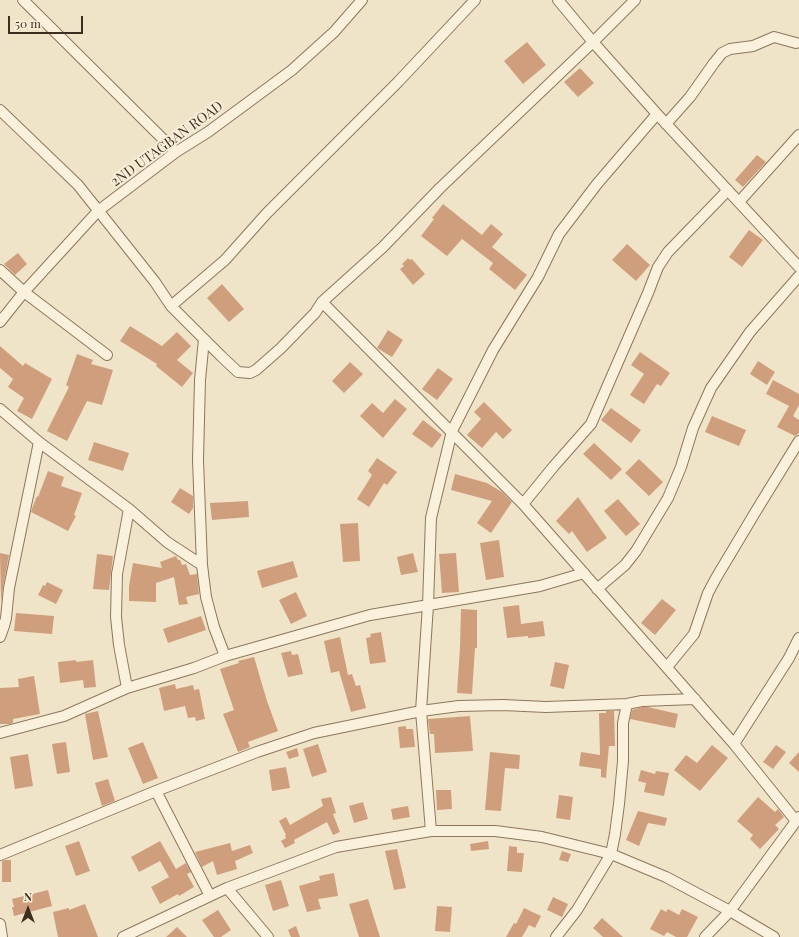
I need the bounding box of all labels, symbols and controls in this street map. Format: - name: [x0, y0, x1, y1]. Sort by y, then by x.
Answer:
- scale bar: [10, 8, 85, 34]
- text: 50 m: [15, 15, 41, 31]
- street label: 2ND UTAGBAN ROAD: [108, 98, 226, 190]
- north arrow: [8, 889, 48, 929]
- text: N: [24, 889, 32, 904]

